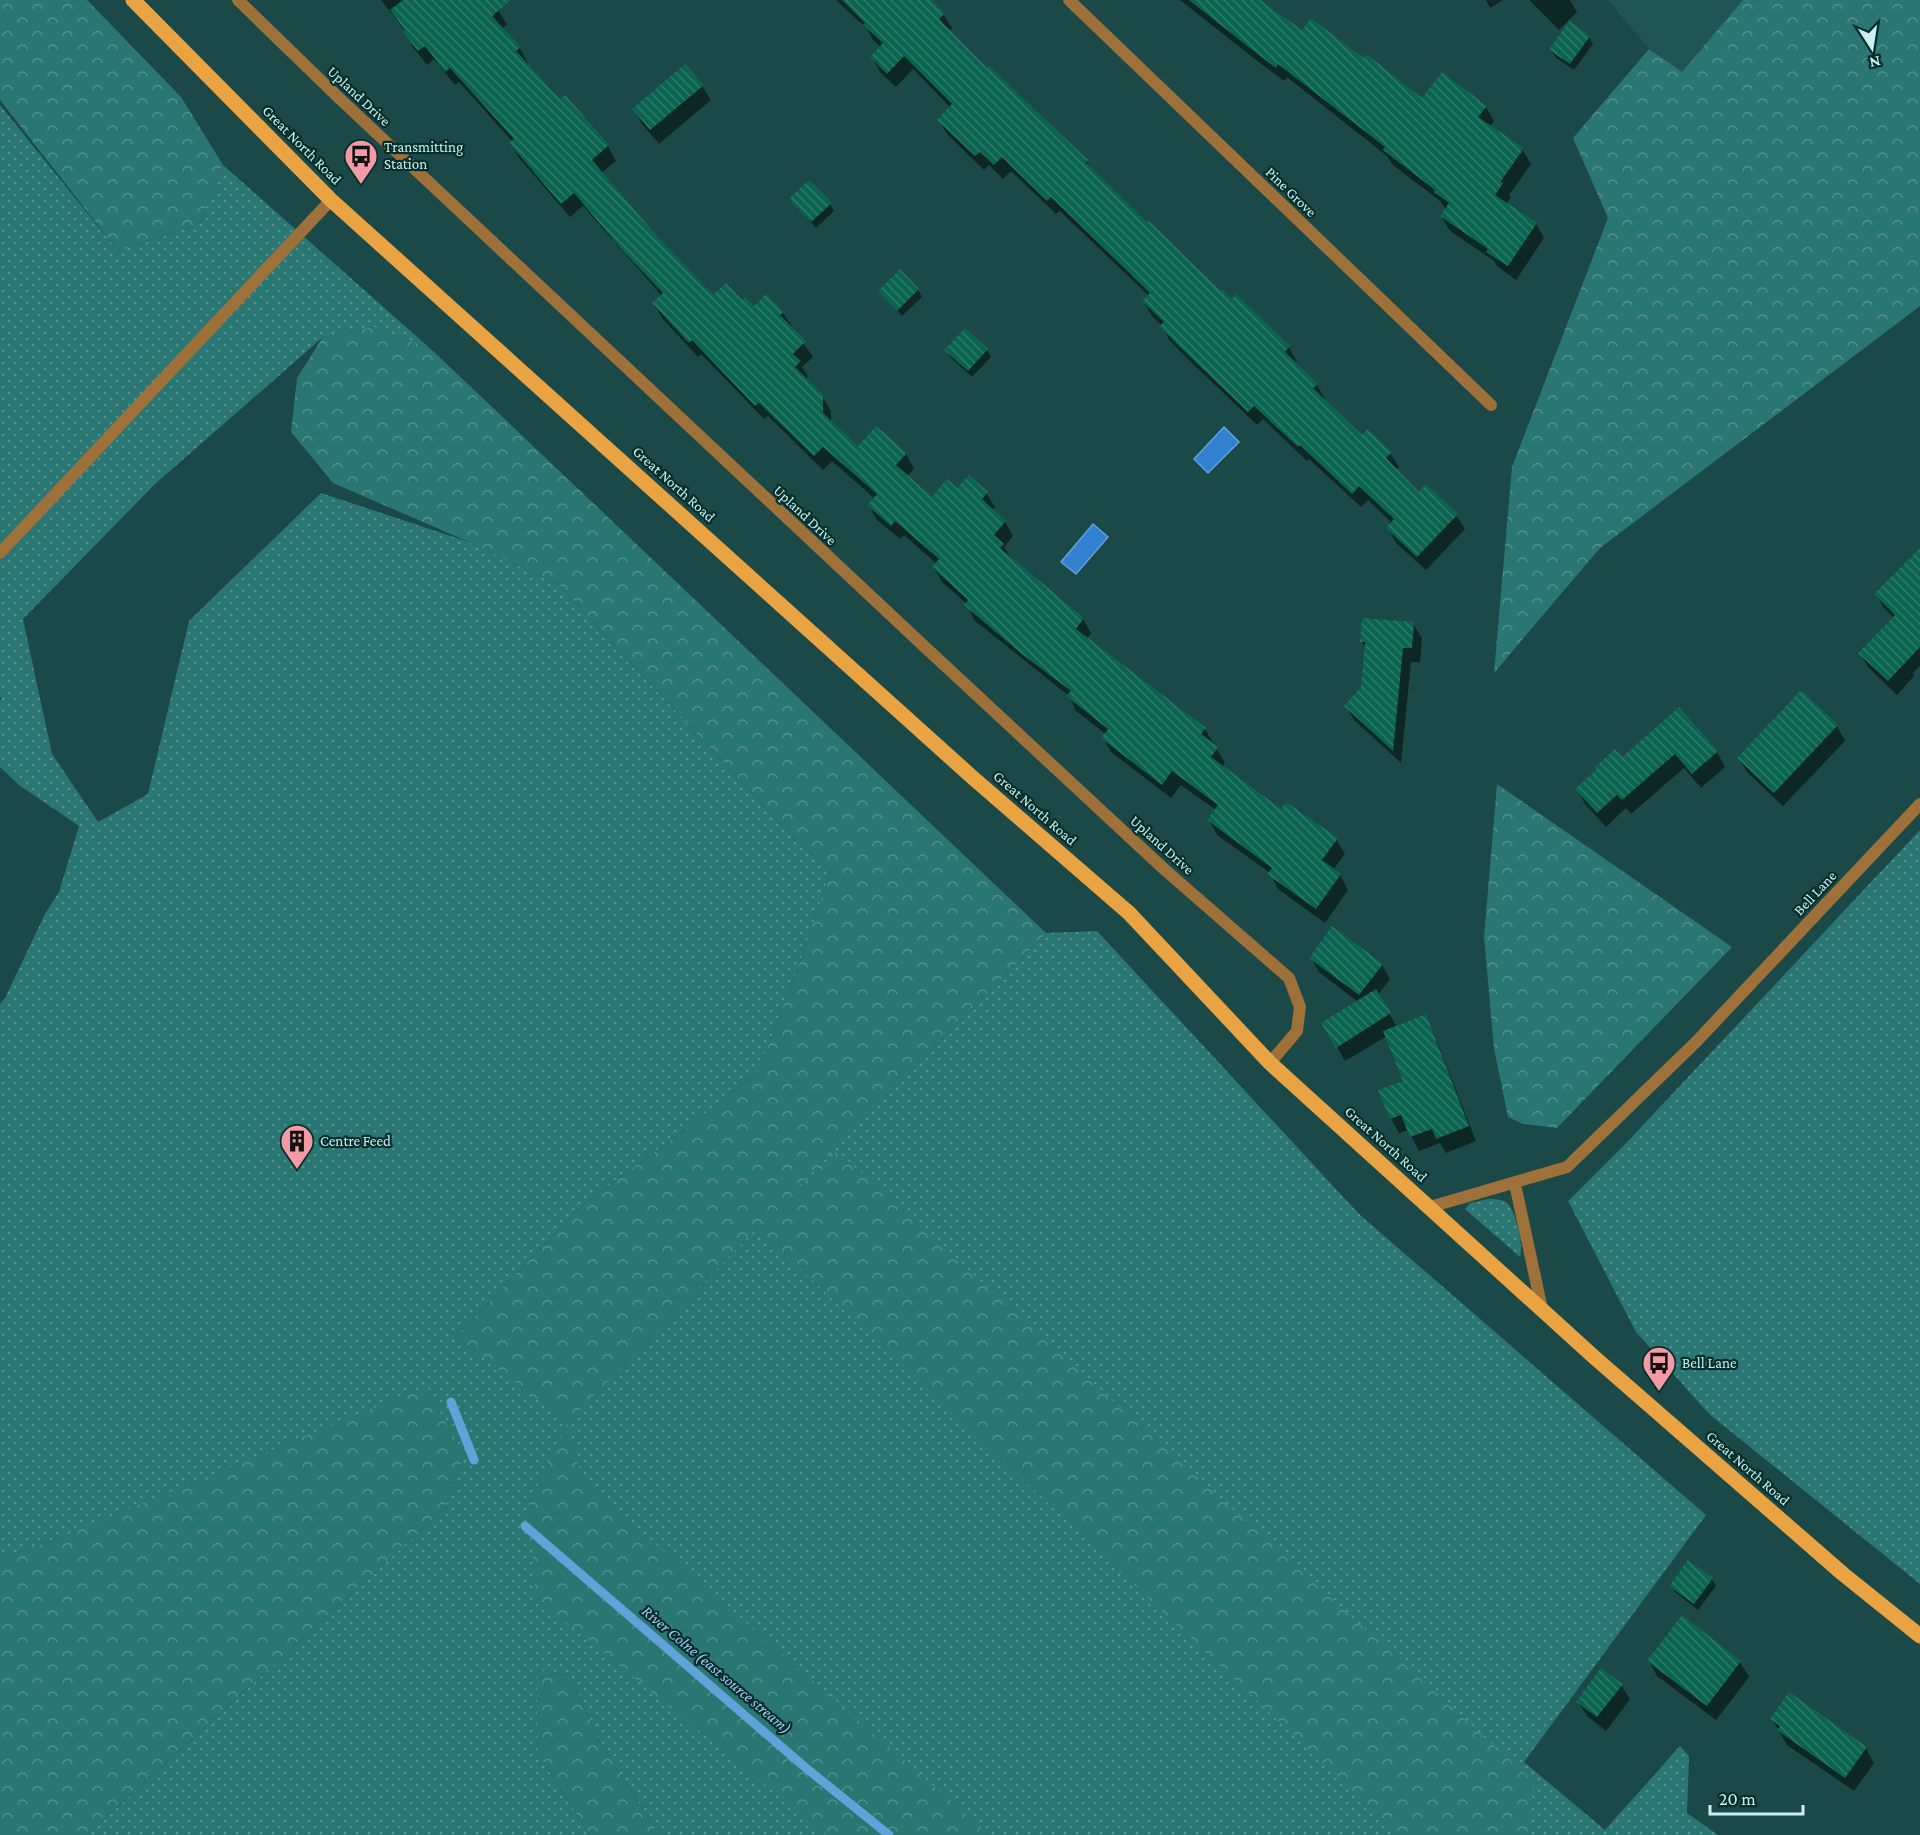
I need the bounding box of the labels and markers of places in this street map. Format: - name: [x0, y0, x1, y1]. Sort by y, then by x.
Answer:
- bus stop icon: Transmitting Station: [343, 138, 379, 185]
- place label: Transmitting Station: [384, 139, 463, 172]
- building icon: Centre Feed: [279, 1123, 315, 1170]
- place label: Centre Feed: [320, 1133, 391, 1149]
- bus stop icon: Bell Lane: [1641, 1345, 1677, 1392]
- place label: Bell Lane: [1682, 1355, 1737, 1371]

